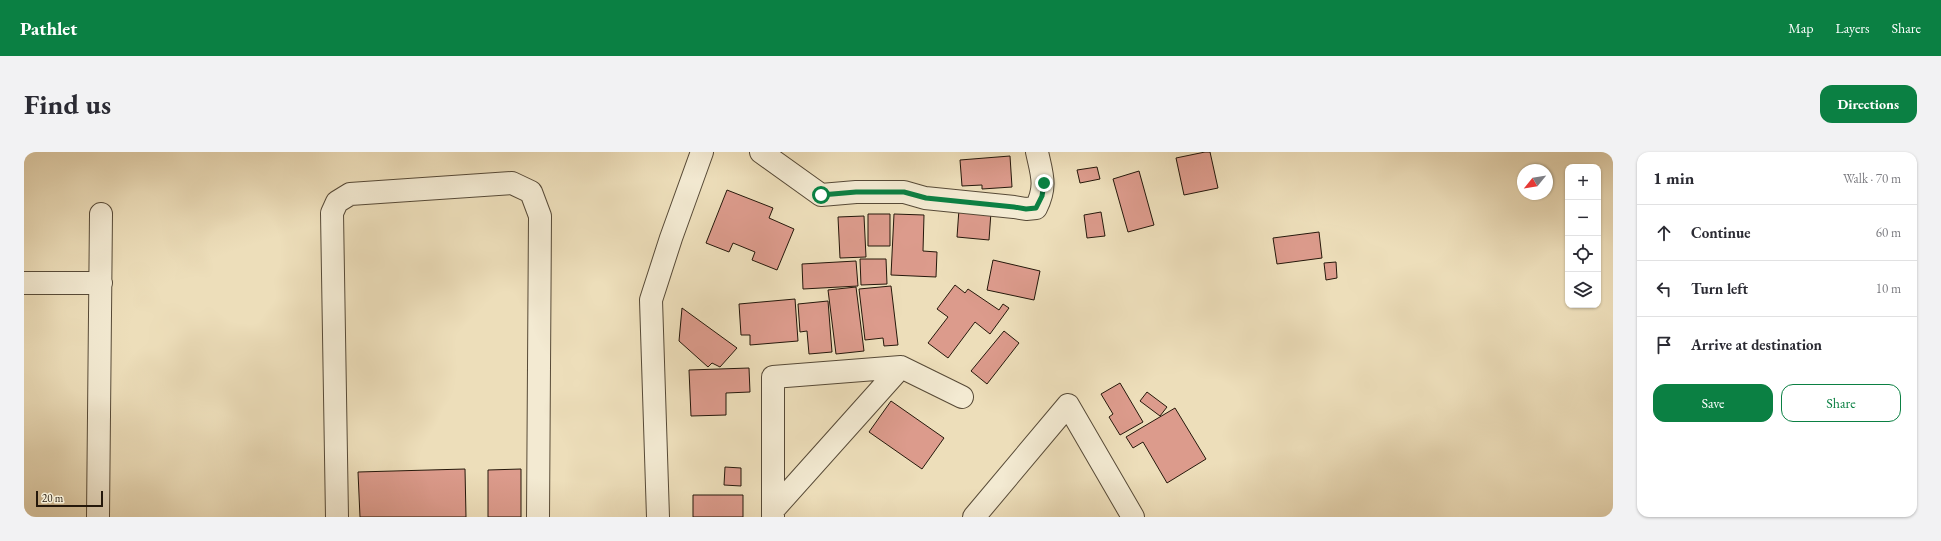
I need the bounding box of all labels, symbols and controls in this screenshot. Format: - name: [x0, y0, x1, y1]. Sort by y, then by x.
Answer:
- text: Pathlet: [20, 16, 77, 41]
- text: Map: [1788, 19, 1813, 37]
- text: Layers: [1835, 19, 1870, 37]
- text: Share: [1892, 19, 1921, 37]
- button: Directions: [1820, 85, 1917, 123]
- text: Find us: [24, 86, 111, 122]
- north arrow: [1517, 164, 1553, 200]
- map controls: [1565, 164, 1601, 308]
- button: +: [1565, 164, 1601, 200]
- text: 1 min: [1653, 167, 1694, 189]
- text: Walk · 70 m: [1843, 170, 1901, 187]
- route end: [1035, 174, 1053, 192]
- route start: [812, 186, 830, 204]
- button: −: [1565, 200, 1601, 236]
- icon: ahead: [1653, 222, 1675, 244]
- text: Continue: [1691, 223, 1751, 242]
- text: 60 m: [1876, 224, 1901, 241]
- button: locate: [1565, 236, 1601, 272]
- button: layers: [1565, 272, 1601, 308]
- icon: left: [1653, 278, 1675, 300]
- text: Turn left: [1691, 279, 1748, 298]
- text: 10 m: [1876, 280, 1901, 297]
- icon: arrive: [1653, 334, 1675, 356]
- text: Arrive at destination: [1691, 335, 1822, 354]
- button: Save: [1653, 384, 1773, 422]
- button: Share: [1781, 384, 1901, 422]
- scale bar: [36, 489, 103, 508]
- text: 20 m: [42, 491, 63, 505]

